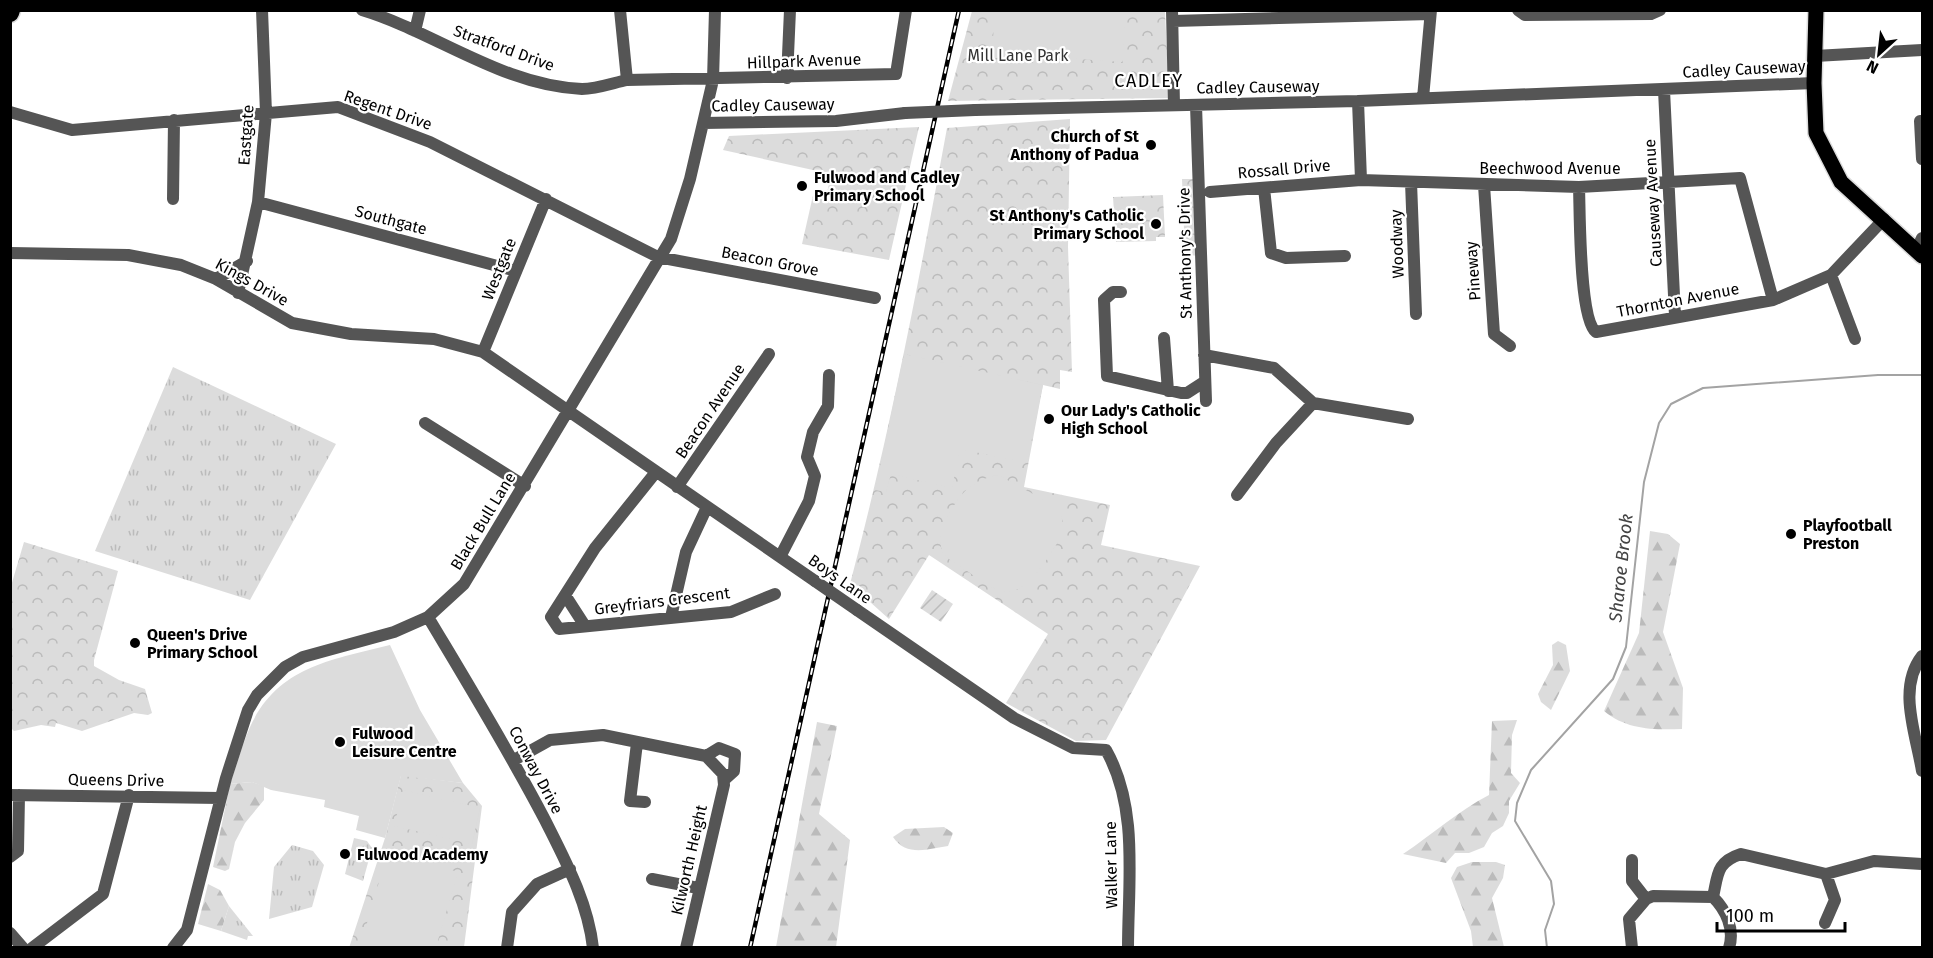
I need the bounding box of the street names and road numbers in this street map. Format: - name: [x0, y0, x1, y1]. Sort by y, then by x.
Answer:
- street label: Stratford Drive: [451, 21, 557, 75]
- street label: Hillpark Avenue: [746, 50, 862, 72]
- street label: Cadley Causeway: [1682, 56, 1806, 82]
- street label: Cadley Causeway: [1196, 76, 1320, 98]
- street label: Regent Drive: [341, 86, 435, 134]
- street label: Cadley Causeway: [711, 94, 835, 116]
- street label: Eastgate: [234, 104, 258, 166]
- street label: Causeway Avenue: [1640, 139, 1666, 267]
- street label: Rossall Drive: [1237, 155, 1331, 183]
- street label: Beechwood Avenue: [1479, 159, 1621, 178]
- street label: St Anthony's Drive: [1174, 187, 1196, 319]
- street label: Southgate: [353, 201, 429, 239]
- street label: Woodway: [1386, 209, 1408, 279]
- street label: Westgate: [478, 235, 520, 303]
- street label: Pineway: [1461, 241, 1485, 301]
- street label: Beacon Grove: [720, 242, 820, 280]
- street label: Kings Drive: [212, 254, 292, 310]
- street label: Thornton Avenue: [1615, 279, 1741, 321]
- street label: Beacon Avenue: [671, 360, 749, 462]
- street label: Black Bull Lane: [446, 469, 520, 573]
- street label: Boys Lane: [805, 550, 875, 608]
- street label: Greyfriars Crescent: [593, 583, 731, 619]
- street label: Conway Drive: [505, 723, 567, 817]
- street label: Queens Drive: [68, 770, 164, 790]
- street label: Kilworth Height: [667, 803, 711, 917]
- street label: Walker Lane: [1101, 821, 1121, 909]

